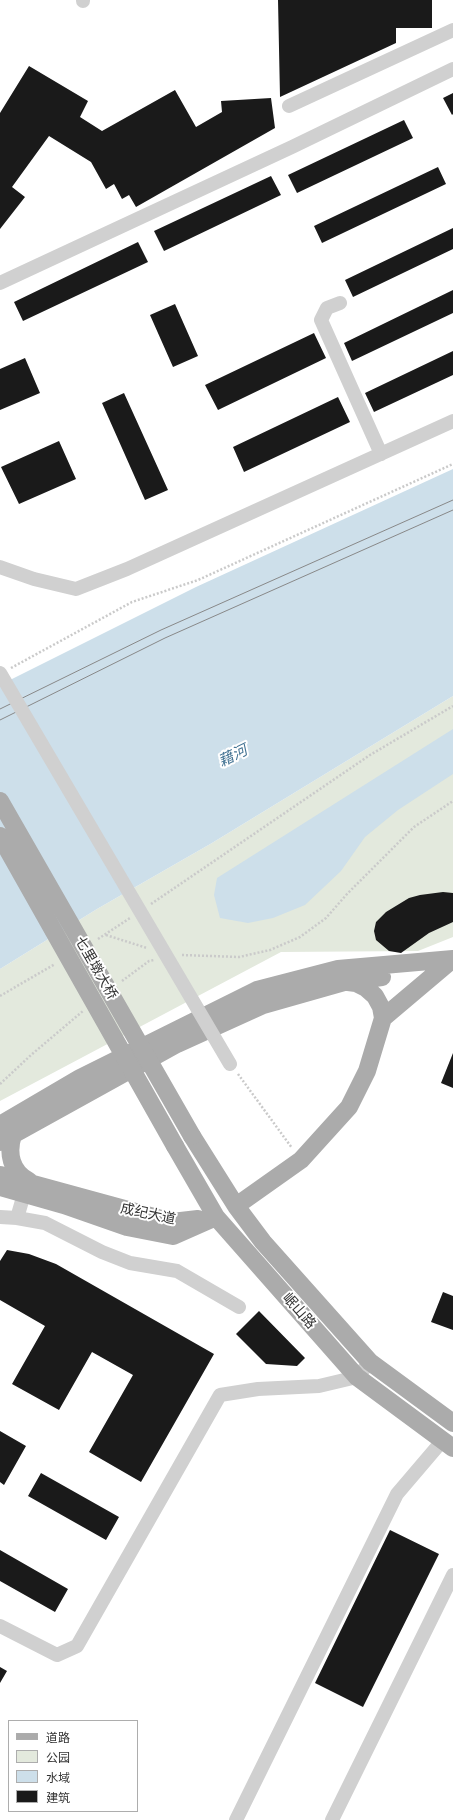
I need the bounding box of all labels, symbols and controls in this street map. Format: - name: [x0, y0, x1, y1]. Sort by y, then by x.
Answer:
- water label: 藉河: [216, 741, 250, 771]
- street label: 七里墩大桥: [71, 933, 121, 1003]
- street label: 成纪大道: [119, 1200, 177, 1228]
- street label: 岷山路: [279, 1290, 319, 1332]
- legend: [8, 1720, 138, 1812]
- text: 道路: [46, 1730, 70, 1745]
- text: 公园: [46, 1750, 70, 1765]
- text: 水域: [46, 1770, 70, 1785]
- text: 建筑: [46, 1790, 70, 1805]

